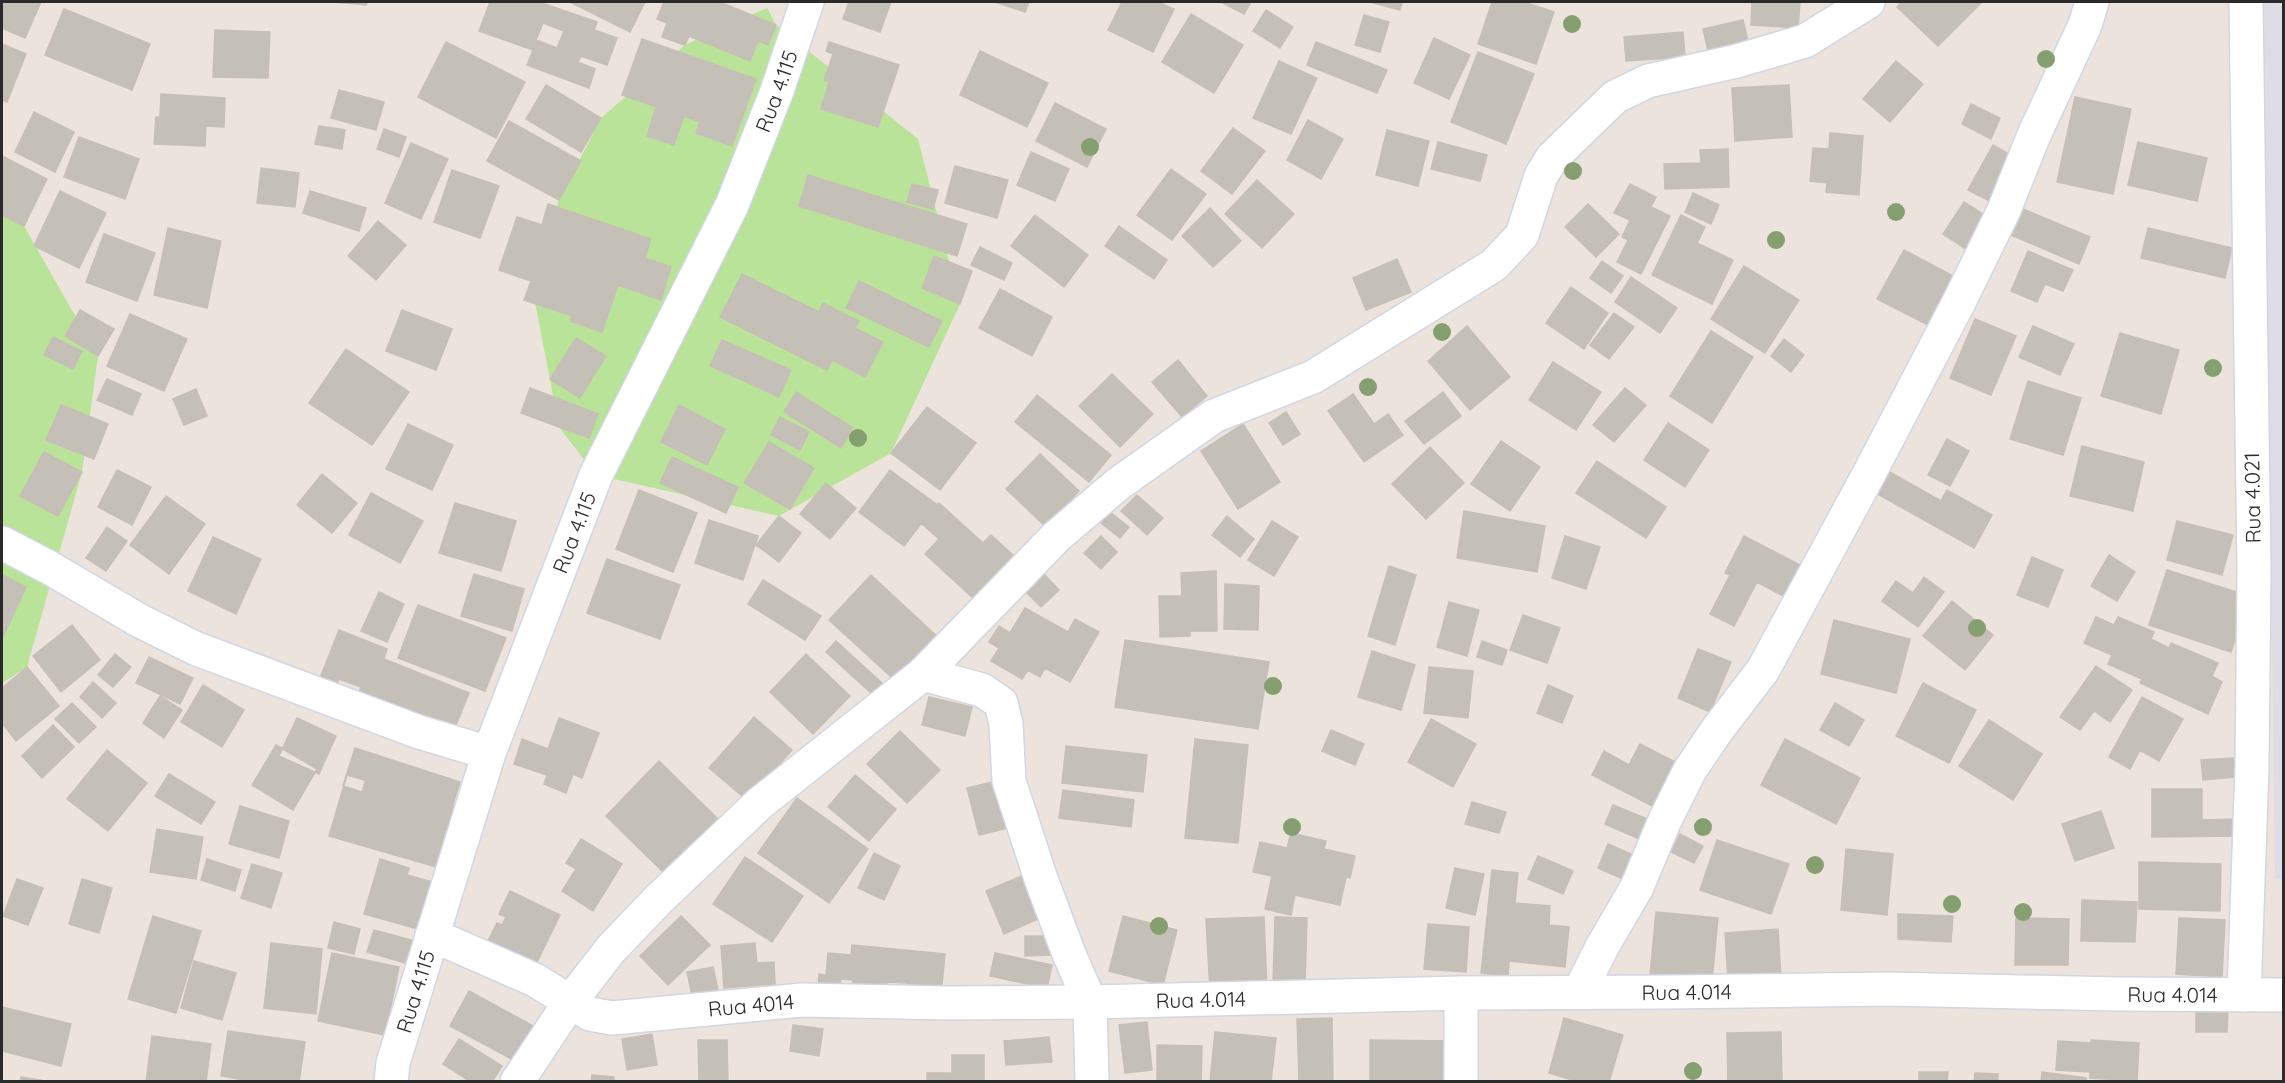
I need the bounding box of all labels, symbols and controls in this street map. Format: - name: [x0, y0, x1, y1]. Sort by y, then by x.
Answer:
- street label: Rua 4.115: [749, 47, 803, 136]
- street label: Rua 4.021: [2238, 452, 2266, 544]
- street label: Rua 4.115: [546, 488, 601, 577]
- street label: Rua 4.115: [390, 947, 440, 1036]
- street label: Rua 4.014: [1641, 978, 1732, 1005]
- street label: Rua 4.014: [2127, 981, 2218, 1008]
- street label: Rua 4.014: [1155, 985, 1246, 1013]
- street label: Rua 4014: [707, 988, 795, 1022]

